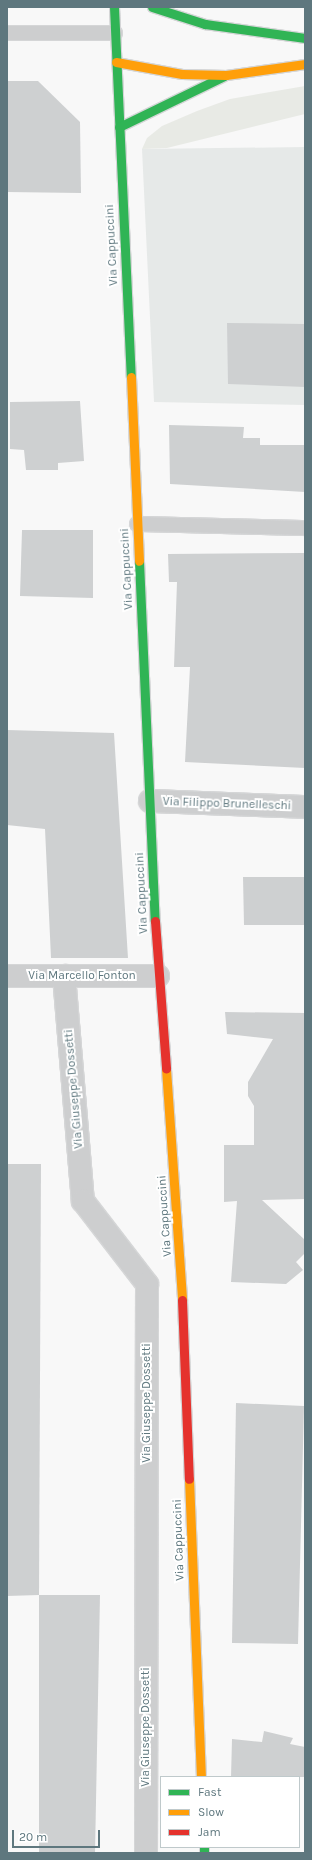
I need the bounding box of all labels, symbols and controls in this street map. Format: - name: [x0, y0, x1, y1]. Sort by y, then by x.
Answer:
- street label: Via Cappuccini: [103, 204, 121, 286]
- street label: Via Cappuccini: [118, 528, 136, 610]
- street label: Via Filippo Brunelleschi: [162, 795, 292, 813]
- street label: Via Cappuccini: [133, 852, 151, 934]
- street label: Via Marcello Fonton: [28, 969, 136, 983]
- street label: Via Giuseppe Dossetti: [62, 1029, 86, 1149]
- street label: Via Cappuccini: [155, 1175, 175, 1257]
- street label: Via Giuseppe Dossetti: [140, 1343, 154, 1463]
- street label: Via Cappuccini: [170, 1499, 188, 1581]
- street label: Via Giuseppe Dossetti: [139, 1667, 153, 1787]
- legend: [160, 1776, 300, 1848]
- text: Fast: [198, 1785, 221, 1799]
- text: Slow: [198, 1805, 224, 1819]
- scale bar: [14, 1822, 102, 1848]
- text: Jam: [198, 1825, 221, 1839]
- text: 20 m: [19, 1830, 47, 1844]

